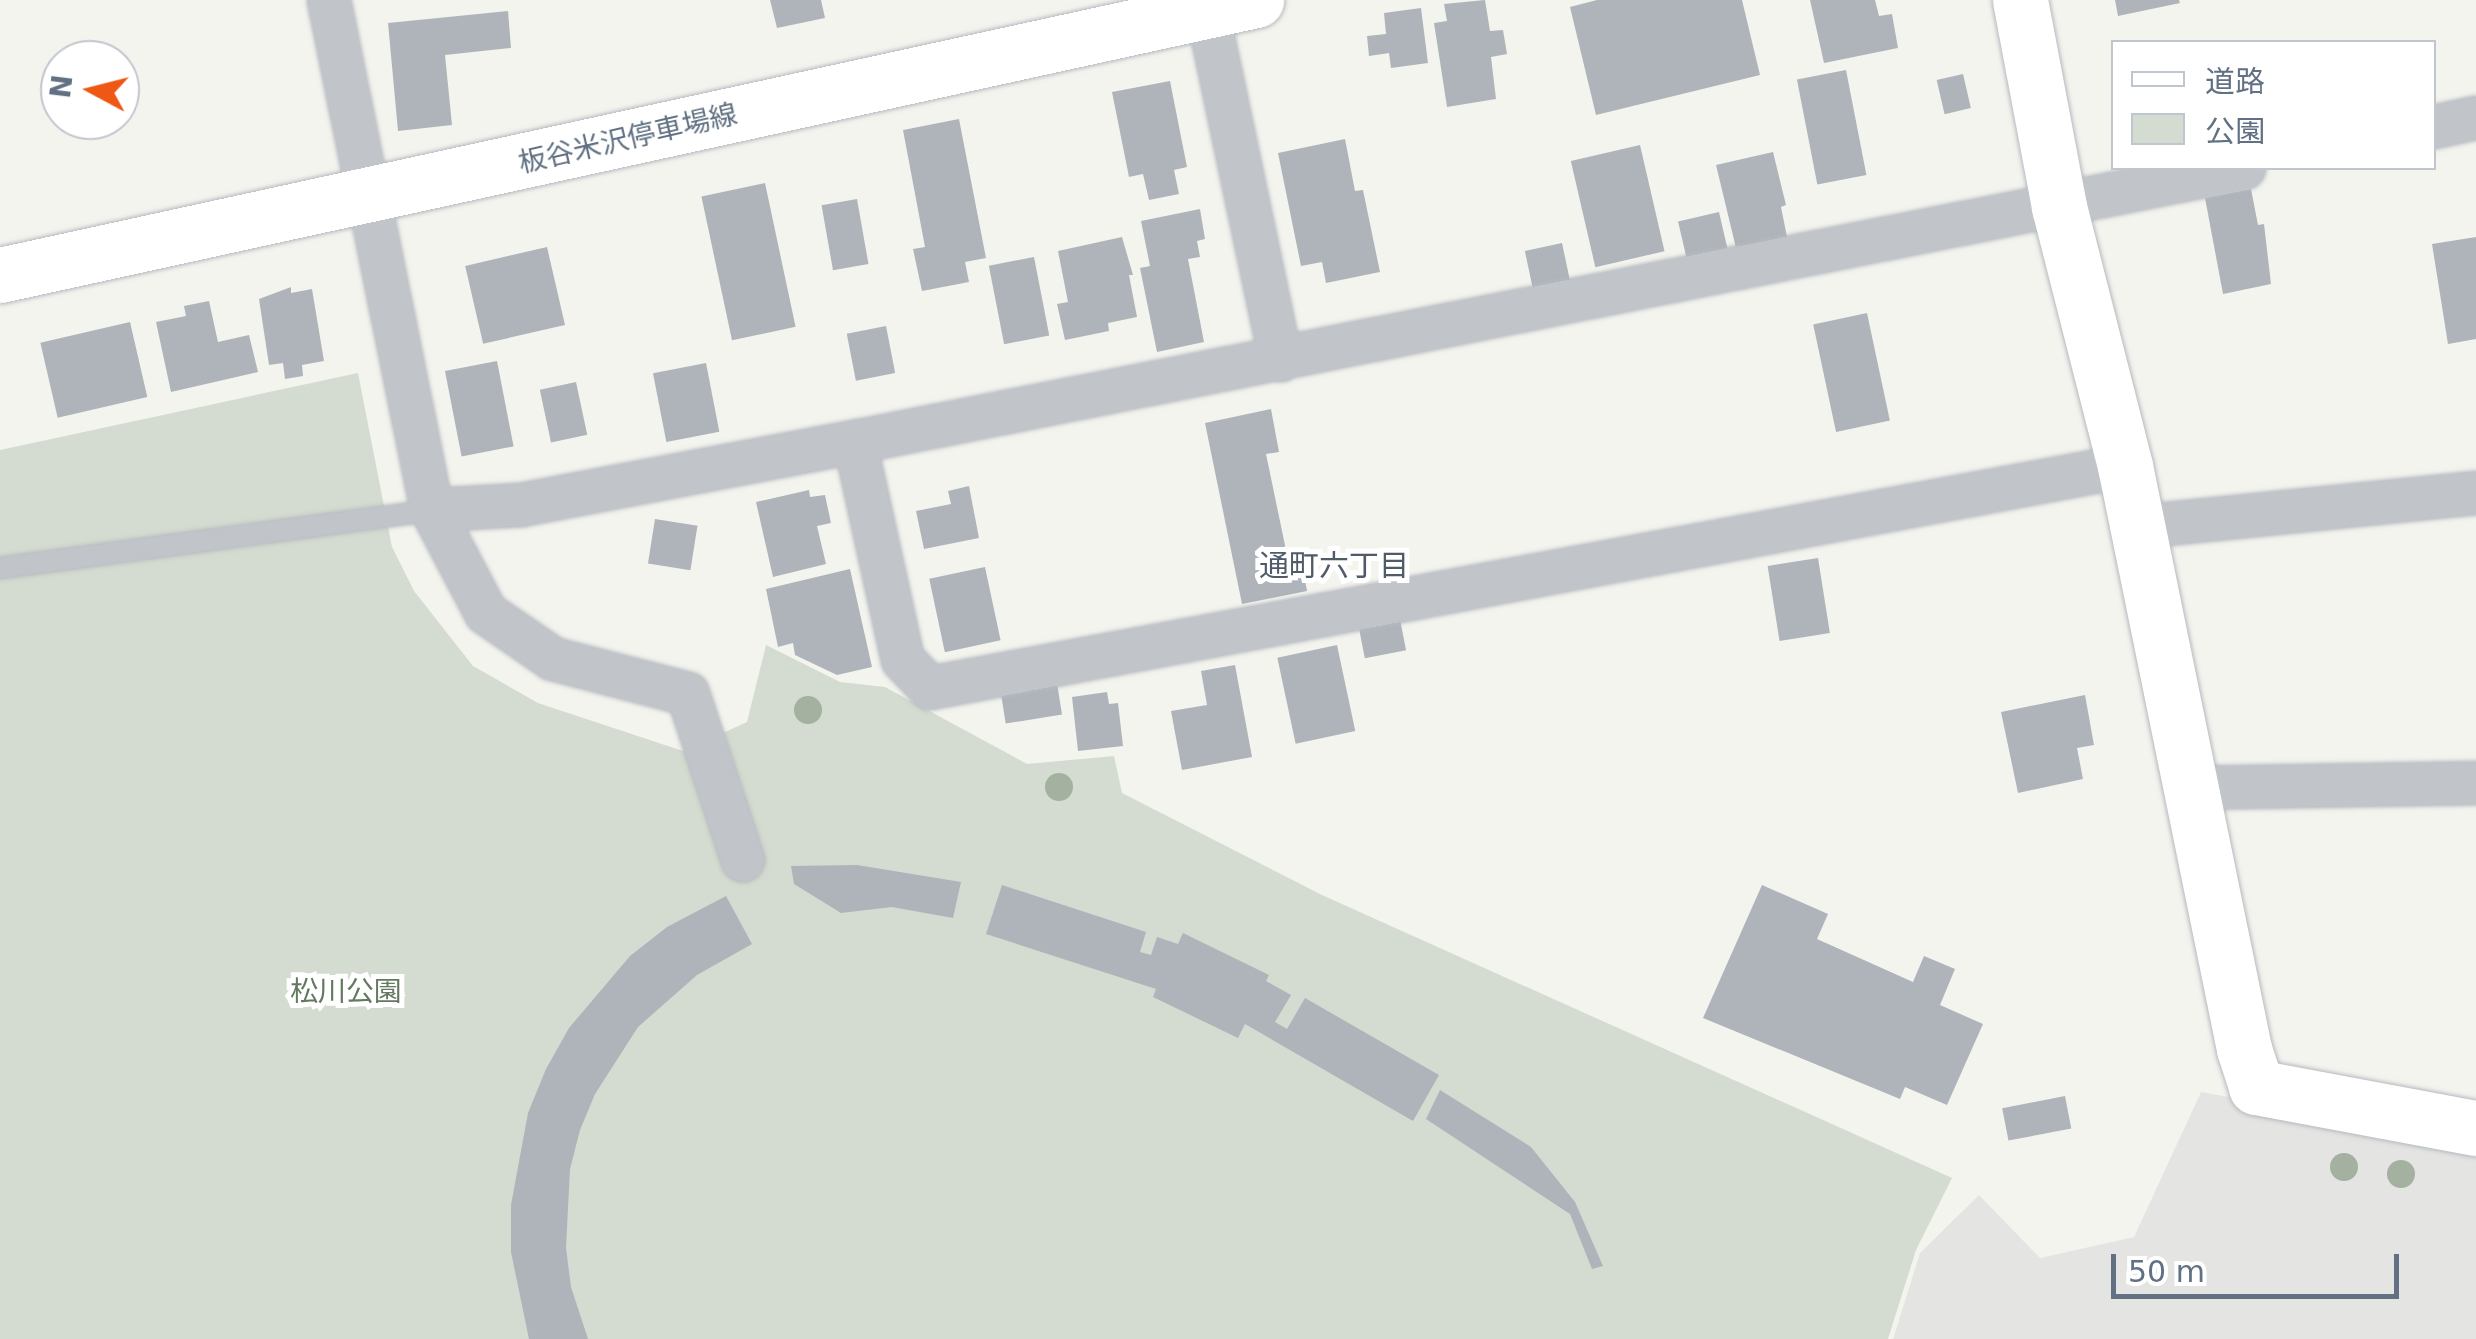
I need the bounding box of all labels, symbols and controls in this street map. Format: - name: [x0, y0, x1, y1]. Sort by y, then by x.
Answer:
- north arrow: [40, 40, 140, 140]
- legend: [2111, 40, 2436, 170]
- text: 道路: [2205, 64, 2265, 99]
- text: N: [44, 73, 80, 100]
- street label: 板谷米沢停車場線: [515, 97, 741, 181]
- text: 公園: [2205, 114, 2265, 149]
- district label: 通町六丁目: [1259, 548, 1409, 584]
- park label: 松川公園: [290, 975, 402, 1009]
- scale bar: [2116, 1234, 2404, 1296]
- text: 50 m: [2128, 1254, 2205, 1289]

